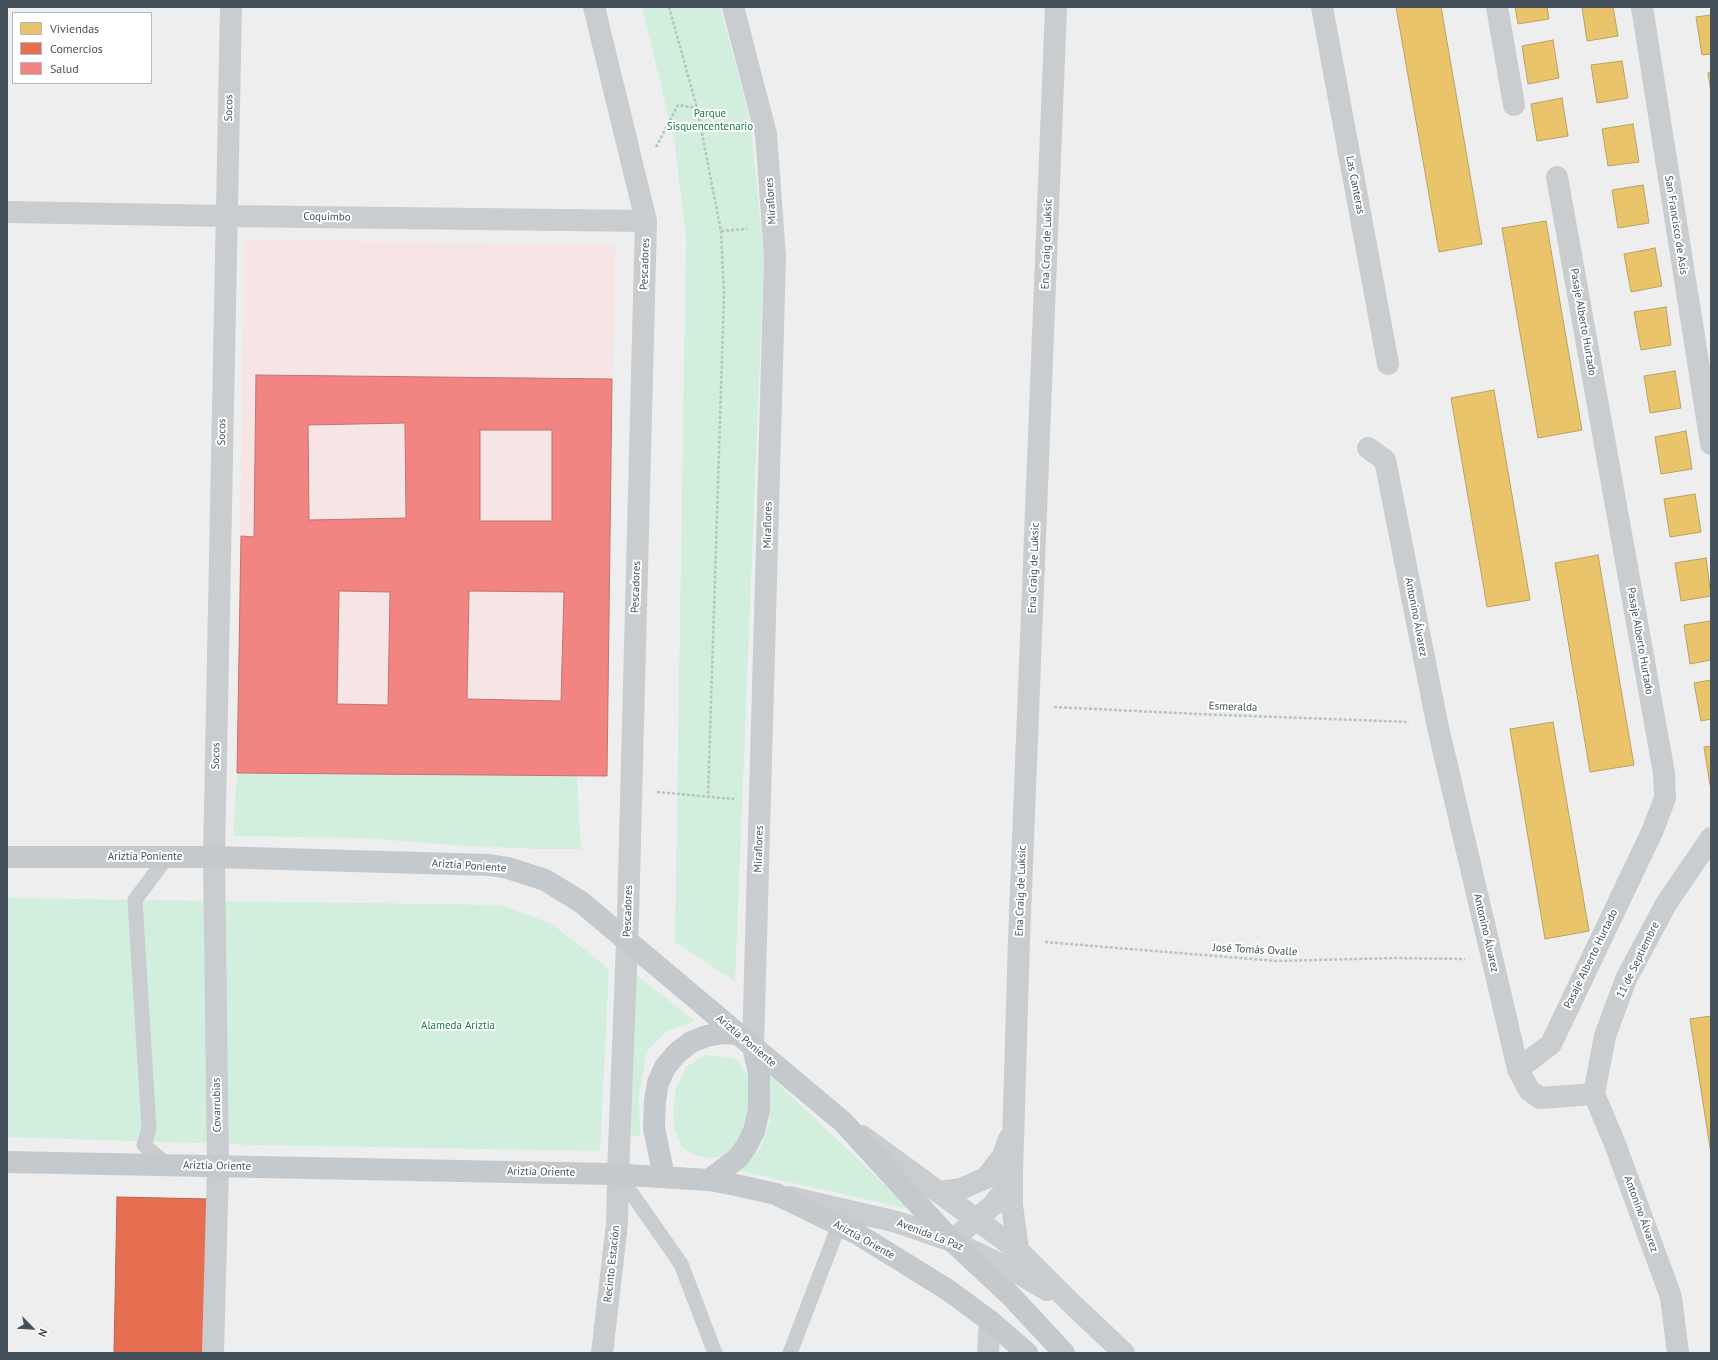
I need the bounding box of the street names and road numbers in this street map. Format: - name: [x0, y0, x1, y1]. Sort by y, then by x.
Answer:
- street label: Socos: [222, 94, 236, 122]
- street label: Las Canteras: [1343, 155, 1367, 215]
- street label: San Francisco de Asís: [1662, 174, 1690, 276]
- street label: Miraflores: [763, 177, 779, 225]
- street label: Ena Craig de Luksic: [1039, 198, 1055, 290]
- street label: Coquimbo: [303, 210, 351, 224]
- street label: Pescadores: [637, 238, 653, 290]
- street label: Pasaje Alberto Hurtado: [1567, 267, 1599, 377]
- street label: Socos: [215, 418, 229, 446]
- street label: Miraflores: [761, 501, 775, 549]
- street label: Ena Craig de Luksic: [1026, 522, 1042, 614]
- street label: Pescadores: [628, 561, 644, 613]
- street label: Antonino Álvarez: [1402, 576, 1430, 658]
- street label: Pasaje Alberto Hurtado: [1624, 586, 1656, 696]
- street label: Esmeralda: [1208, 700, 1258, 714]
- street label: Socos: [209, 742, 223, 770]
- street label: Miraflores: [752, 825, 766, 873]
- street label: Ena Craig de Luksic: [1013, 845, 1029, 937]
- street label: Ariztía Poniente: [108, 850, 182, 864]
- street label: Ariztía Poniente: [431, 857, 507, 875]
- street label: Pescadores: [620, 885, 636, 937]
- street label: Antonino Álvarez: [1471, 892, 1501, 974]
- street label: Pasaje Alberto Hurtado: [1561, 907, 1621, 1011]
- street label: 11 de Septiembre: [1614, 920, 1662, 1000]
- street label: José Tomás Ovalle: [1212, 941, 1298, 959]
- street label: Ariztía Poniente: [713, 1012, 779, 1070]
- street label: Covarrubias: [210, 1077, 224, 1133]
- street label: Ariztía Oriente: [183, 1159, 251, 1173]
- street label: Ariztía Oriente: [507, 1165, 575, 1179]
- street label: Antonino Álvarez: [1621, 1174, 1661, 1254]
- street label: Avenida La Paz: [895, 1216, 965, 1254]
- street label: Ariztía Oriente: [831, 1218, 897, 1262]
- street label: Recinto Estación: [601, 1225, 623, 1303]

